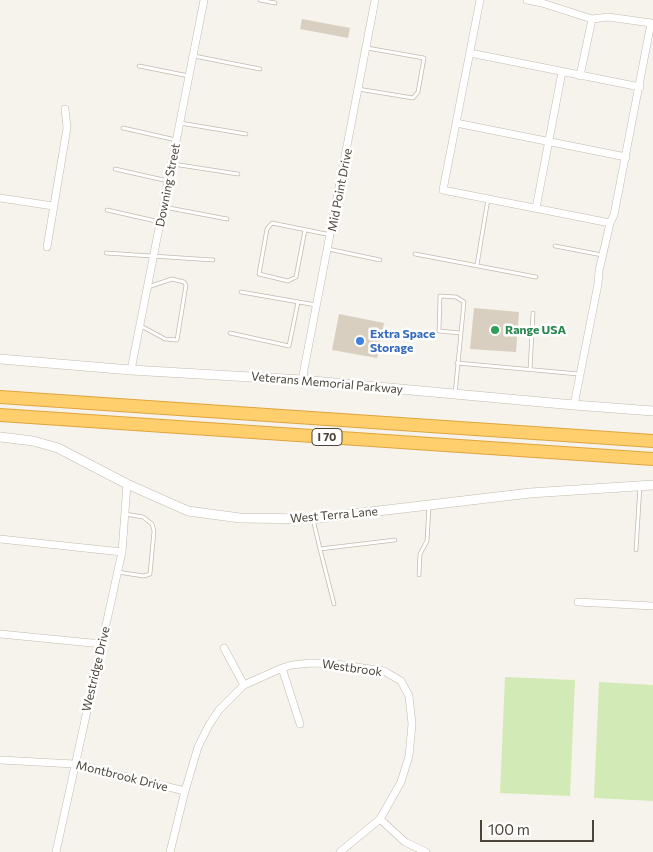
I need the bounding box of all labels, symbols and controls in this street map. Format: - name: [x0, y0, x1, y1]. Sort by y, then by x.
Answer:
- street label: Downing Street: [153, 142, 183, 228]
- street label: Mid Point Drive: [325, 147, 355, 233]
- place label: Range USA: [505, 323, 566, 337]
- marker: Range USA: [489, 324, 501, 336]
- place label: Extra Space Storage: [370, 327, 435, 355]
- marker: Extra Space Storage: [354, 335, 366, 347]
- street label: Veterans Memorial Parkway: [251, 369, 403, 397]
- road number: I 70: [312, 428, 342, 446]
- street label: West Terra Lane: [290, 504, 378, 526]
- street label: Westridge Drive: [79, 625, 113, 713]
- street label: Westbrook: [321, 657, 383, 679]
- street label: Montbrook Drive: [75, 758, 169, 794]
- scale bar: [483, 810, 597, 842]
- text: 100 m: [488, 820, 530, 838]

